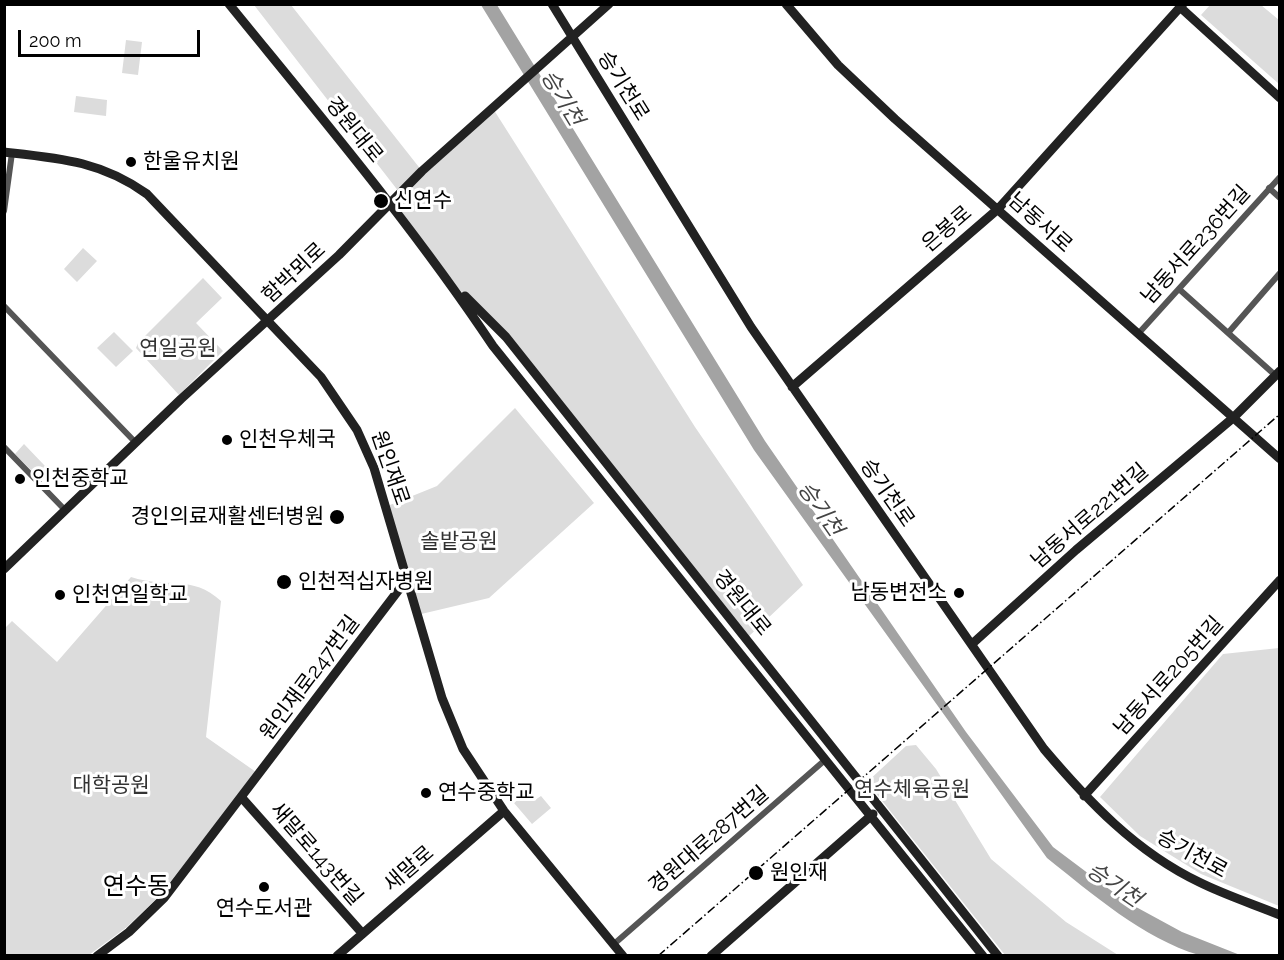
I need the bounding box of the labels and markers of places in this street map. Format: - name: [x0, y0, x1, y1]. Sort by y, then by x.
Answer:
- place label: 한울유치원: [143, 149, 240, 175]
- marker: 한울유치원: [124, 155, 138, 169]
- place label: 신연수: [394, 188, 452, 214]
- marker: 신연수: [372, 192, 390, 210]
- place label: 인천우체국: [239, 427, 336, 453]
- marker: 인천우체국: [220, 433, 234, 447]
- place label: 인천중학교: [32, 466, 129, 492]
- marker: 인천중학교: [13, 472, 27, 486]
- place label: 경인의료재활센터병원: [131, 504, 324, 530]
- marker: 경인의료재활센터병원: [328, 508, 346, 526]
- place label: 인천적십자병원: [298, 569, 433, 595]
- marker: 인천적십자병원: [275, 573, 293, 591]
- place label: 남동변전소: [850, 580, 947, 606]
- place label: 인천연일학교: [72, 582, 188, 608]
- marker: 남동변전소: [952, 586, 966, 600]
- marker: 인천연일학교: [53, 588, 67, 602]
- place label: 연수중학교: [438, 780, 535, 806]
- marker: 연수중학교: [419, 786, 433, 800]
- place label: 원인재: [770, 860, 828, 886]
- marker: 원인재: [747, 864, 765, 882]
- marker: 연수도서관: [257, 880, 271, 894]
- place label: 연수도서관: [216, 896, 312, 922]

